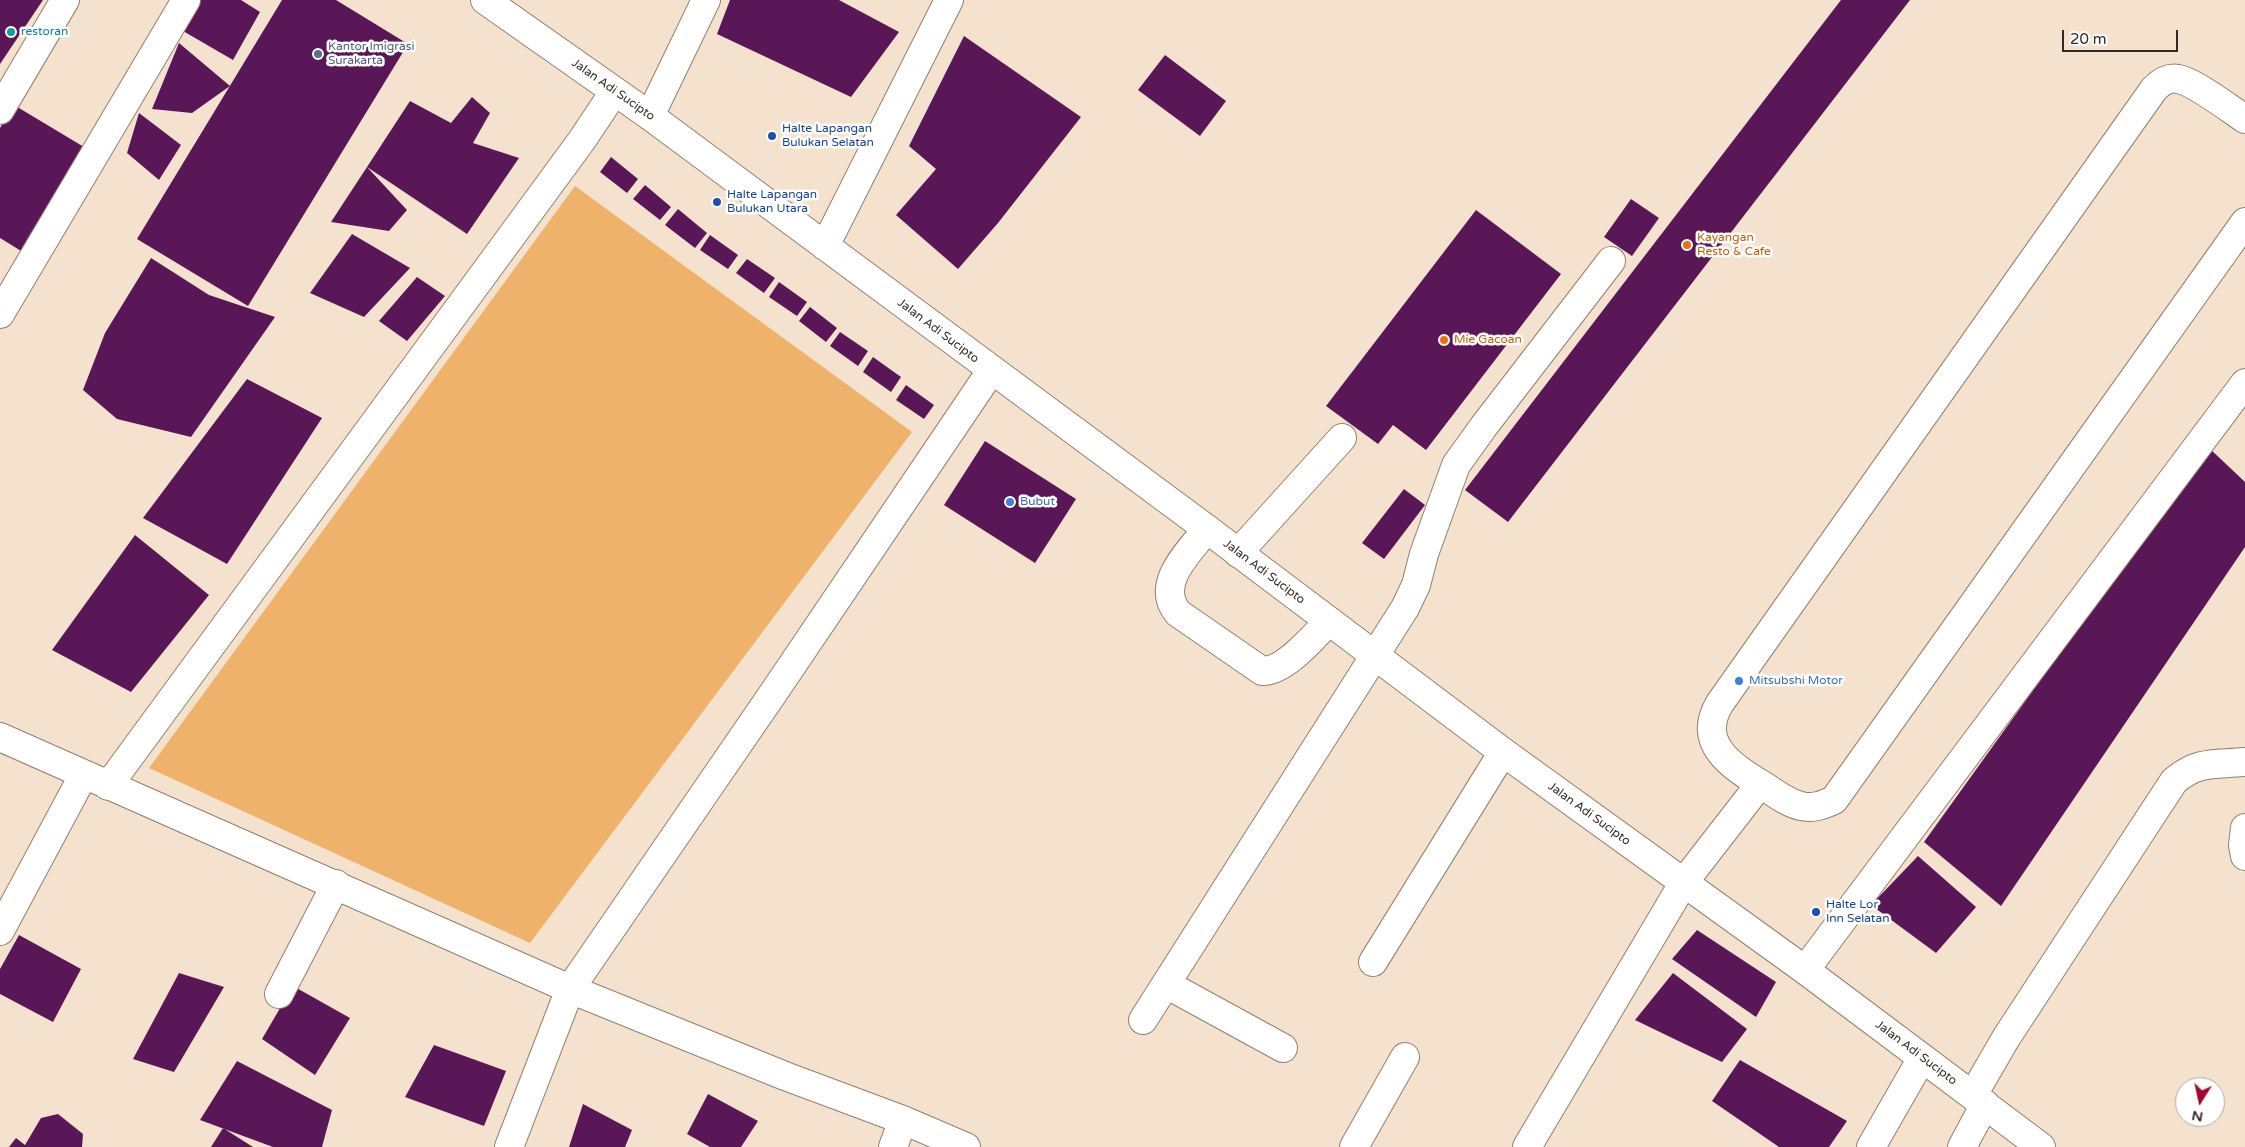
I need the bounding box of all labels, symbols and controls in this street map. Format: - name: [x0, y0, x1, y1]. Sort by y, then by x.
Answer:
- scale bar: [2065, 20, 2181, 52]
- place label: restoran: [21, 25, 68, 39]
- marker: restoran: [5, 26, 17, 38]
- text: 20 m: [2070, 30, 2107, 48]
- place label: Kantor Imigrasi Surakarta: [328, 40, 414, 68]
- marker: Kantor Imigrasi Surakarta: [312, 48, 324, 60]
- street label: Jalan Adi Sucipto: [569, 56, 657, 124]
- place label: Halte Lapangan Bulukan Selatan: [782, 122, 874, 150]
- marker: Halte Lapangan Bulukan Selatan: [766, 130, 778, 142]
- place label: Halte Lapangan Bulukan Utara: [727, 188, 817, 216]
- marker: Halte Lapangan Bulukan Utara: [711, 196, 723, 208]
- place label: Kayangan Resto & Cafe: [1697, 231, 1771, 259]
- marker: Kayangan Resto & Cafe: [1681, 239, 1693, 251]
- street label: Jalan Adi Sucipto: [894, 296, 982, 366]
- place label: Mie Gacoan: [1454, 333, 1522, 347]
- marker: Mie Gacoan: [1438, 334, 1450, 346]
- place label: Bubut: [1020, 495, 1055, 509]
- marker: Bubut: [1004, 496, 1016, 508]
- street label: Jalan Adi Sucipto: [1220, 537, 1308, 607]
- place label: Mitsubshi Motor: [1749, 674, 1843, 688]
- marker: Mitsubshi Motor: [1733, 675, 1745, 687]
- street label: Jalan Adi Sucipto: [1545, 779, 1633, 849]
- place label: Halte Lor Inn Selatan: [1826, 898, 1889, 926]
- marker: Halte Lor Inn Selatan: [1810, 906, 1822, 918]
- street label: Jalan Adi Sucipto: [1872, 1018, 1960, 1088]
- north arrow: [2175, 1077, 2225, 1127]
- text: N: [2190, 1107, 2204, 1126]

